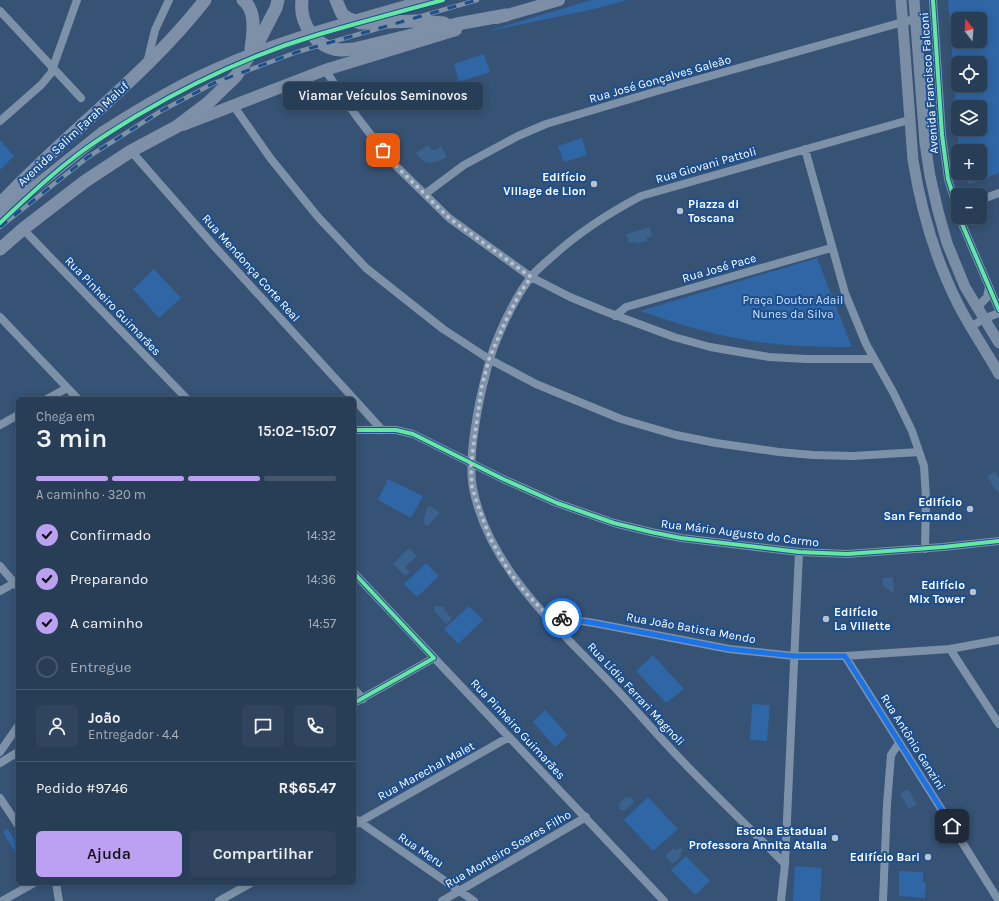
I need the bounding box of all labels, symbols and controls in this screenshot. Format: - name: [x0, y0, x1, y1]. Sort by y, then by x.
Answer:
- street label: Avenida Francisco Falconi: [917, 12, 941, 154]
- north arrow: [951, 12, 987, 48]
- map controls: [951, 12, 987, 224]
- street label: Rua José Gonçalves Galeão: [587, 52, 733, 106]
- button: locate: [951, 56, 987, 92]
- street label: Avenida Salim Farah Maluf: [15, 78, 132, 189]
- callout: Viamar Veículos Seminovos: [283, 82, 483, 110]
- text: Viamar Veículos Seminovos: [298, 88, 468, 103]
- button: layers: [951, 100, 987, 136]
- pin: [366, 133, 400, 167]
- icon: bag: [372, 139, 394, 161]
- street label: Rua Giovani Pattoli: [654, 144, 758, 186]
- button: +: [951, 144, 987, 180]
- place label: Edifício Village de Lion: [503, 170, 586, 198]
- marker: Edifício Village de Lion: [589, 179, 599, 189]
- button: −: [951, 188, 987, 224]
- place label: Piazza di Toscana: [688, 197, 739, 225]
- marker: Piazza di Toscana: [675, 206, 685, 216]
- street label: Rua Mendonça Corte Real: [199, 211, 303, 325]
- street label: Rua José Pace: [680, 251, 758, 285]
- street label: Rua Pinheiro Guimarães: [62, 254, 164, 358]
- park label: Praça Doutor Adail Nunes da Silva: [743, 293, 843, 321]
- text: Chega em: [36, 409, 95, 424]
- text: 15:02–15:07: [258, 422, 336, 440]
- text: 3 min: [36, 423, 107, 454]
- text: A caminho · 320 m: [36, 487, 146, 502]
- place label: Edifício San Fernando: [883, 495, 962, 523]
- marker: Edifício San Fernando: [965, 504, 975, 514]
- street label: Rua Mário Augusto do Carmo: [660, 516, 820, 550]
- icon: check: [36, 524, 58, 546]
- text: Confirmado: [70, 526, 151, 544]
- text: 14:32: [306, 528, 336, 543]
- icon: check: [36, 568, 58, 590]
- text: Preparando: [70, 570, 148, 588]
- text: 14:36: [306, 572, 336, 587]
- place label: Edifício Mix Tower: [909, 578, 965, 606]
- marker: Edifício Mix Tower: [968, 587, 978, 597]
- courier: [542, 598, 582, 638]
- place label: Edifício La Villette: [834, 605, 891, 633]
- icon: bike: [551, 607, 573, 629]
- street label: Rua João Batista Mendo: [625, 610, 757, 646]
- icon: check: [36, 612, 58, 634]
- text: A caminho: [70, 614, 143, 632]
- marker: Edifício La Villette: [821, 614, 831, 624]
- text: 14:57: [308, 616, 336, 631]
- street label: Rua Lídia Ferrari Magnoli: [585, 640, 687, 748]
- text: Entregue: [70, 658, 132, 676]
- street label: Rua Pinheiro Guimarães: [468, 676, 568, 782]
- street label: Rua Antônio Genzini: [878, 691, 948, 793]
- button: person: [36, 705, 78, 747]
- button: chat: [242, 705, 284, 747]
- button: phone: [294, 705, 336, 747]
- text: João: [88, 709, 120, 727]
- text: Entregador · 4.4: [88, 727, 179, 742]
- street label: Rua Marechal Malet: [375, 738, 477, 803]
- text: Pedido #9746: [36, 779, 128, 797]
- text: R$65.47: [279, 779, 336, 797]
- street label: Rua Monteiro Soares Filho: [443, 807, 573, 891]
- pin: [935, 809, 969, 843]
- icon: home: [941, 815, 963, 837]
- place label: Escola Estadual Professora Annita Atalla: [689, 824, 827, 852]
- street label: Rua Meru: [396, 830, 446, 870]
- button: Ajuda: [36, 831, 182, 877]
- button: Compartilhar: [190, 831, 336, 877]
- marker: Escola Estadual Professora Annita Atalla: [830, 833, 840, 843]
- place label: Edifício Bari: [850, 850, 920, 864]
- marker: Edifício Bari: [923, 852, 933, 862]

